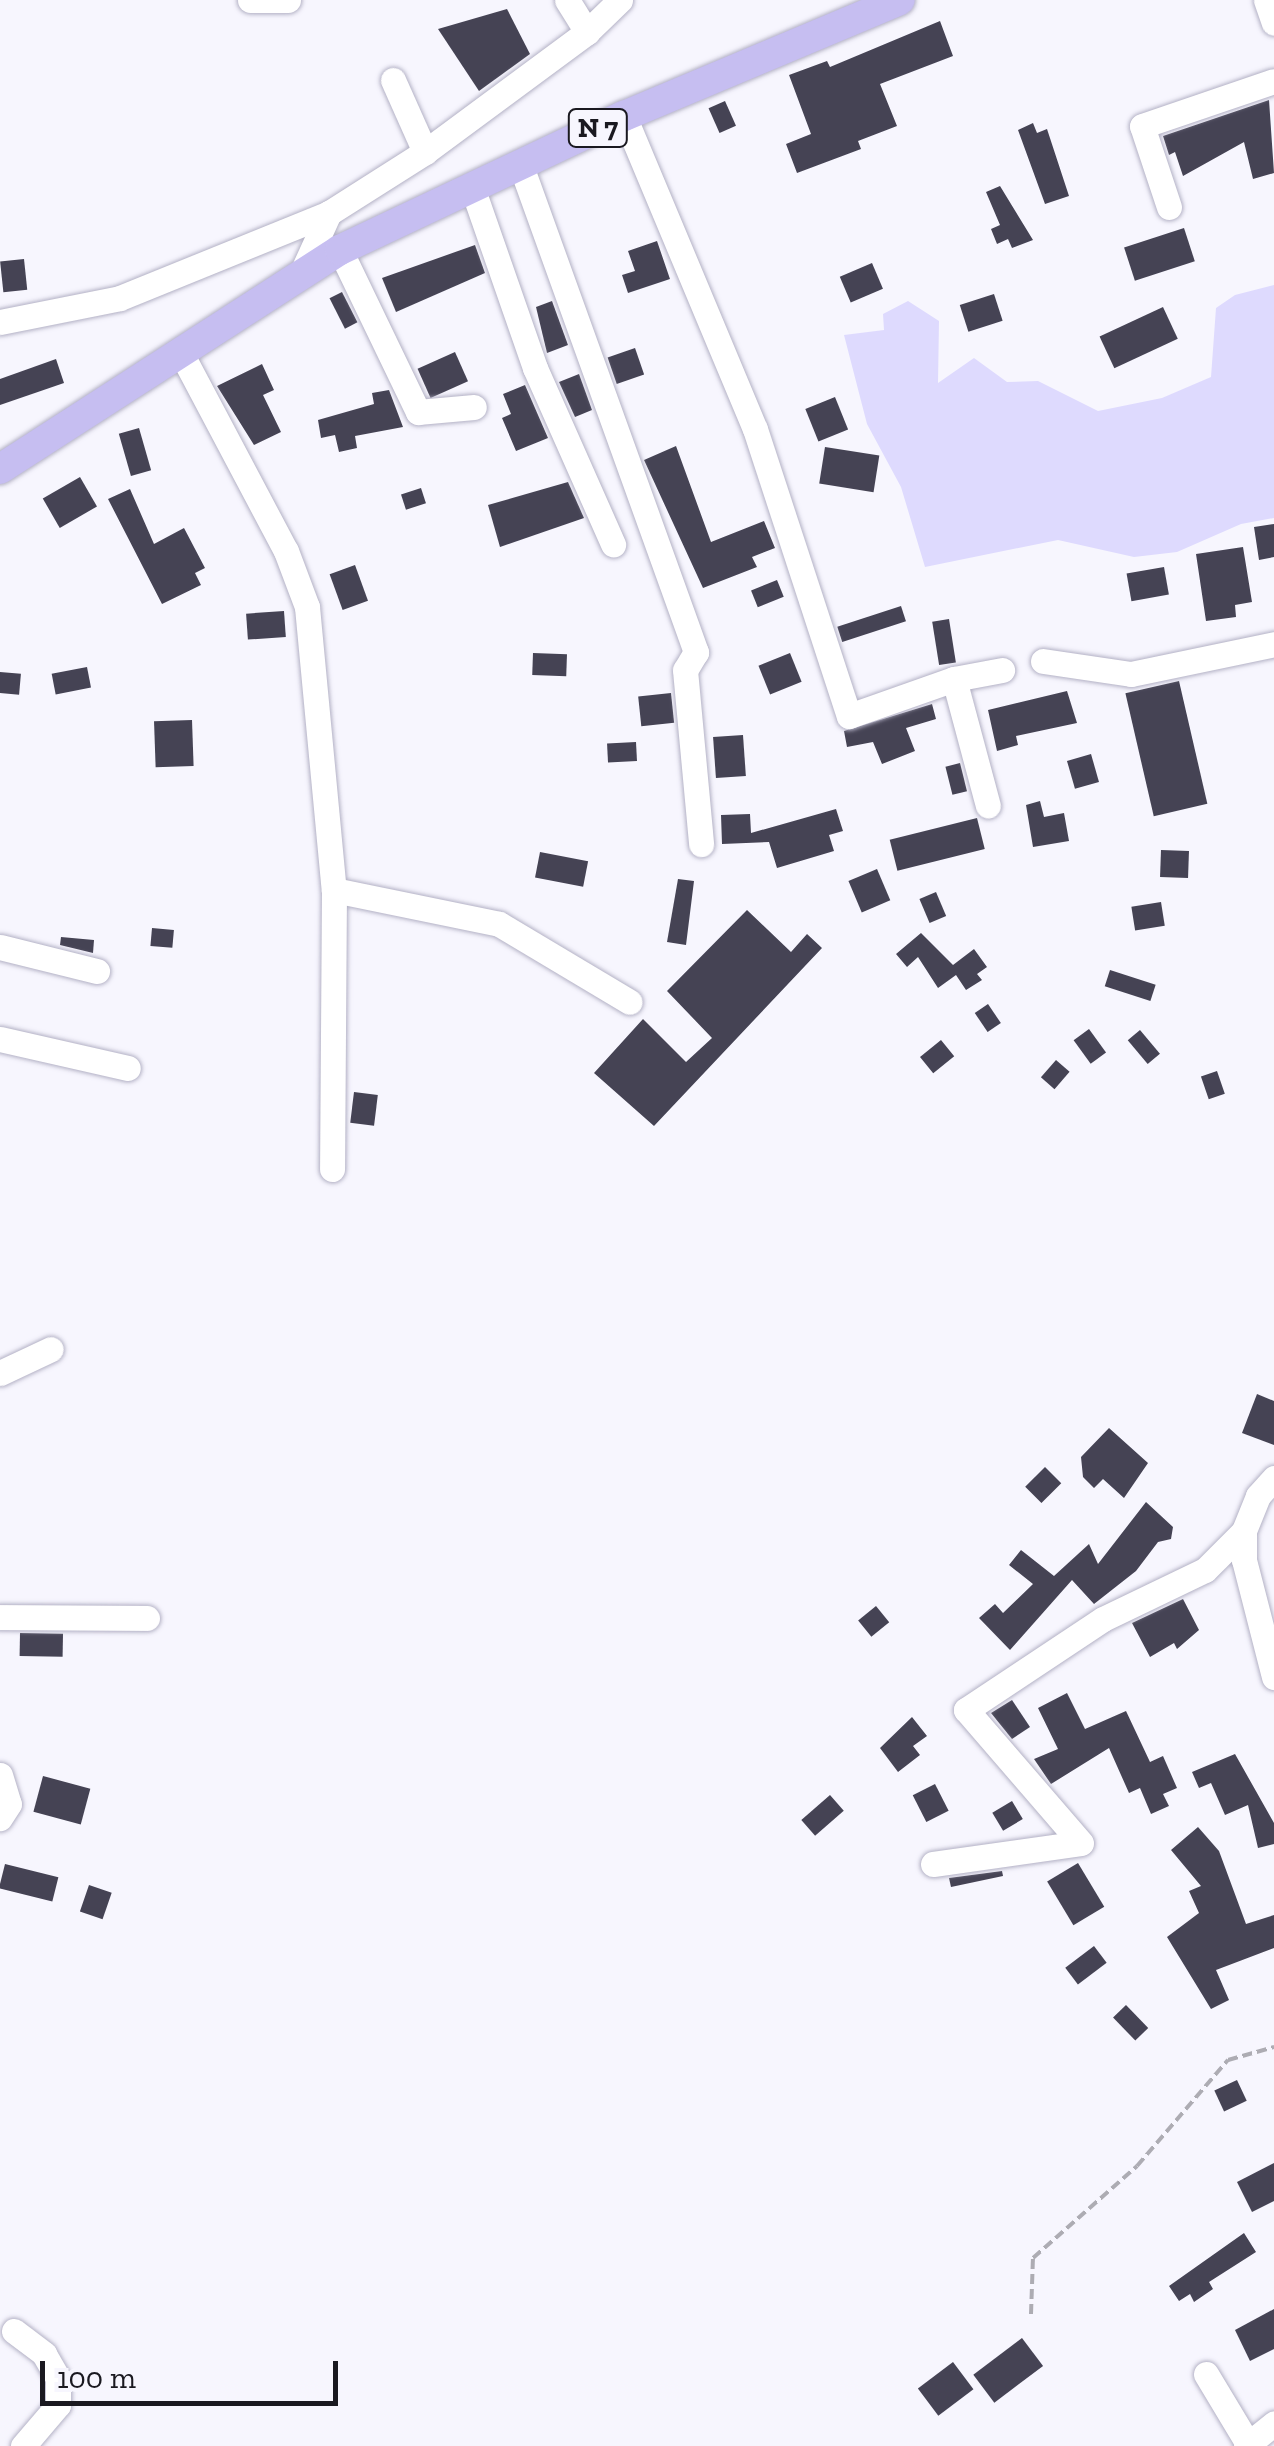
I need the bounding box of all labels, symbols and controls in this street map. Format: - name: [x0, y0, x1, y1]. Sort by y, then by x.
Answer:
- road number: N 7: [566, 105, 630, 151]
- scale bar: [45, 2341, 342, 2403]
- text: 100 m: [57, 2360, 136, 2396]

